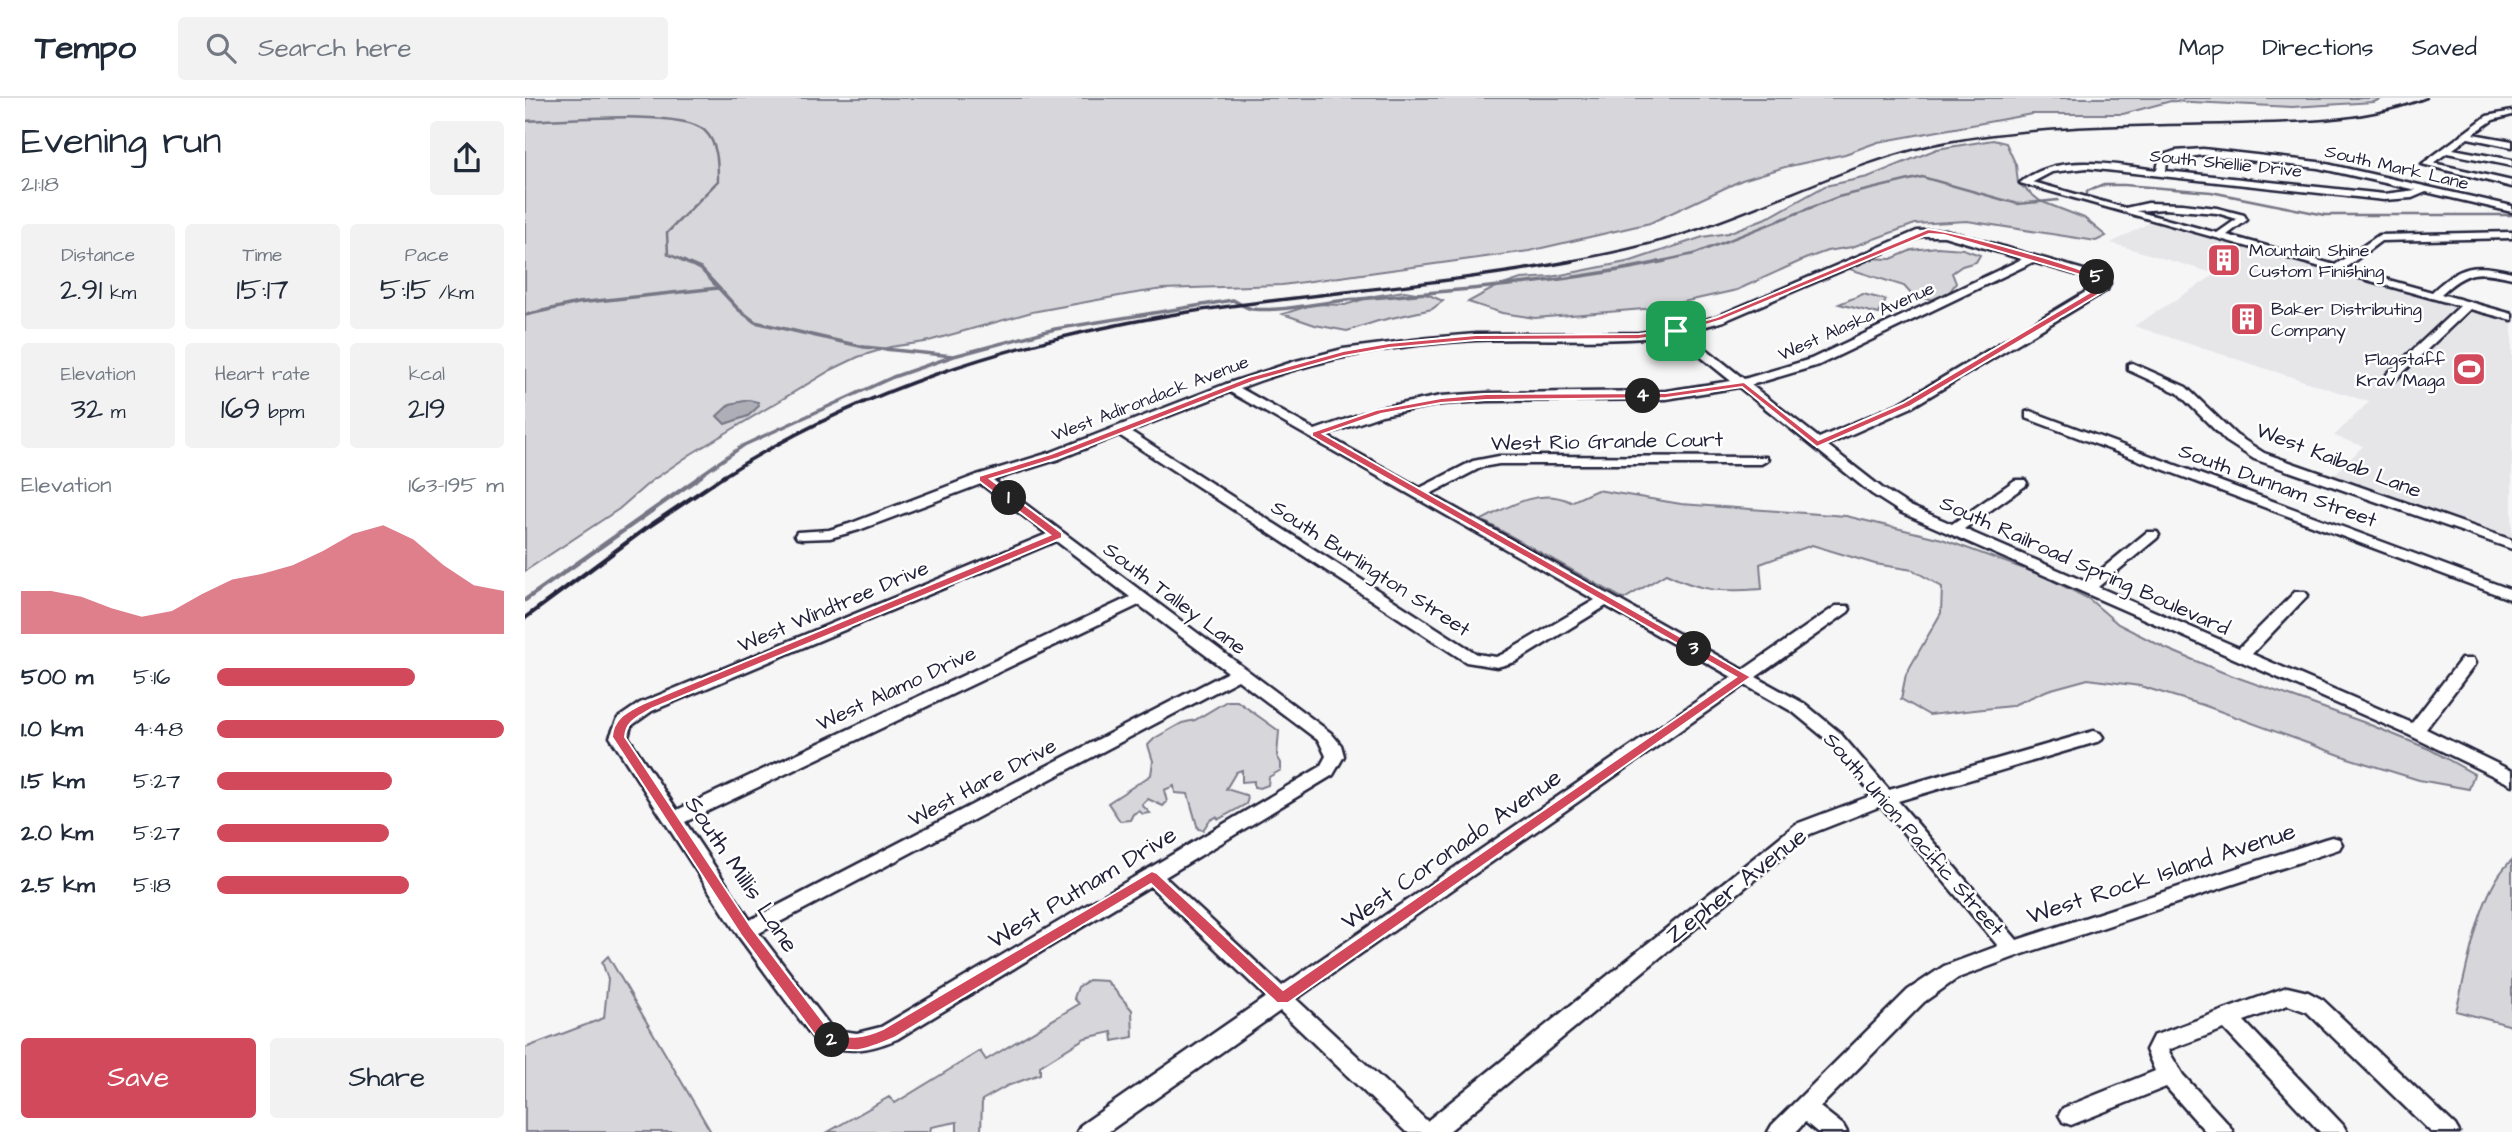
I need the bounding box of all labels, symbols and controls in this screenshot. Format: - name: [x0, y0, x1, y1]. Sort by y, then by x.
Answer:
- search box: [178, 17, 668, 80]
- text: Tempo: [35, 25, 136, 71]
- icon: search: [202, 29, 240, 67]
- text: Search here: [258, 30, 411, 66]
- text: Map: [2179, 31, 2224, 65]
- text: Directions: [2262, 31, 2374, 65]
- text: Saved: [2412, 31, 2477, 65]
- text: Evening run: [21, 116, 222, 168]
- button: share: [430, 121, 504, 195]
- street label: South Mark Lane: [2323, 139, 2471, 196]
- street label: South Shellie Drive: [2148, 143, 2304, 184]
- text: 21:18: [21, 168, 59, 200]
- place label: Mountain Shine Custom Finishing: [2249, 238, 2384, 285]
- building icon: Mountain Shine Custom Finishing: [2205, 241, 2243, 279]
- text: Distance: [61, 242, 135, 269]
- text: Time: [243, 242, 282, 269]
- text: Pace: [405, 242, 449, 269]
- pin: 5: [2079, 260, 2115, 294]
- text: 5: [2090, 263, 2103, 290]
- text: 2.91: [60, 269, 102, 311]
- text: 15:17: [236, 269, 289, 311]
- text: 5:15: [380, 269, 431, 311]
- street label: West Alaska Avenue: [1774, 276, 1939, 367]
- text: km: [102, 280, 136, 307]
- text: /km: [431, 280, 474, 307]
- place label: Baker Distributing Company: [2271, 297, 2422, 344]
- building icon: Baker Distributing Company: [2228, 300, 2266, 338]
- pin: [1646, 301, 1706, 361]
- icon: arrive: [1657, 312, 1695, 350]
- place label: Flagstaff Krav Maga: [2356, 347, 2445, 394]
- street label: West Adirondack Avenue: [1048, 349, 1253, 448]
- sports icon: Flagstaff Krav Maga: [2450, 350, 2488, 388]
- text: Elevation: [61, 361, 136, 388]
- text: Heart rate: [215, 361, 310, 388]
- text: kcal: [409, 361, 445, 388]
- pin: 4: [1625, 378, 1661, 414]
- text: 4: [1636, 382, 1649, 409]
- text: 32: [71, 388, 103, 430]
- text: 169: [221, 388, 261, 430]
- text: 219: [408, 388, 446, 430]
- text: m: [103, 399, 126, 426]
- text: bpm: [261, 399, 304, 426]
- street label: West Kaibab Lane: [2252, 416, 2426, 505]
- street label: West Rio Grande Court: [1491, 425, 1724, 458]
- street label: South Dunnam Street: [2175, 436, 2381, 535]
- text: Elevation: [21, 469, 112, 501]
- text: 163–195 m: [408, 469, 504, 501]
- pin: 1: [991, 480, 1027, 516]
- text: 1: [1007, 484, 1010, 511]
- street label: South Railroad Spring Boulevard: [1935, 488, 2234, 645]
- street label: South Burlington Street: [1264, 493, 1476, 646]
- street label: South Talley Lane: [1096, 535, 1252, 663]
- street label: West Windtree Drive: [733, 553, 933, 660]
- pin: 3: [1677, 632, 1711, 666]
- text: 3: [1689, 635, 1698, 662]
- street label: West Alamo Drive: [812, 639, 981, 738]
- text: 500 m: [21, 661, 93, 693]
- text: 5:16: [133, 661, 171, 693]
- text: 1.0 km: [21, 713, 83, 745]
- text: 4:48: [133, 713, 183, 745]
- street label: South Union Pacific Street: [1817, 726, 2011, 943]
- street label: West Hare Drive: [903, 731, 1061, 834]
- street label: West Coronado Avenue: [1335, 761, 1569, 939]
- text: 1.5 km: [21, 765, 85, 797]
- text: 5:27: [133, 765, 180, 797]
- street label: South Millis Lane: [676, 789, 806, 960]
- street label: West Rock Island Avenue: [2023, 814, 2300, 933]
- text: 2.0 km: [21, 817, 93, 849]
- text: 5:27: [133, 817, 180, 849]
- street label: West Putnam Drive: [982, 818, 1183, 958]
- street label: Zepher Avenue: [1659, 820, 1814, 952]
- text: 2.5 km: [21, 869, 95, 901]
- text: 5:18: [133, 869, 171, 901]
- pin: 2: [815, 1023, 849, 1058]
- text: 2: [826, 1026, 837, 1053]
- button: Save: [21, 1038, 256, 1118]
- button: Share: [270, 1038, 504, 1118]

